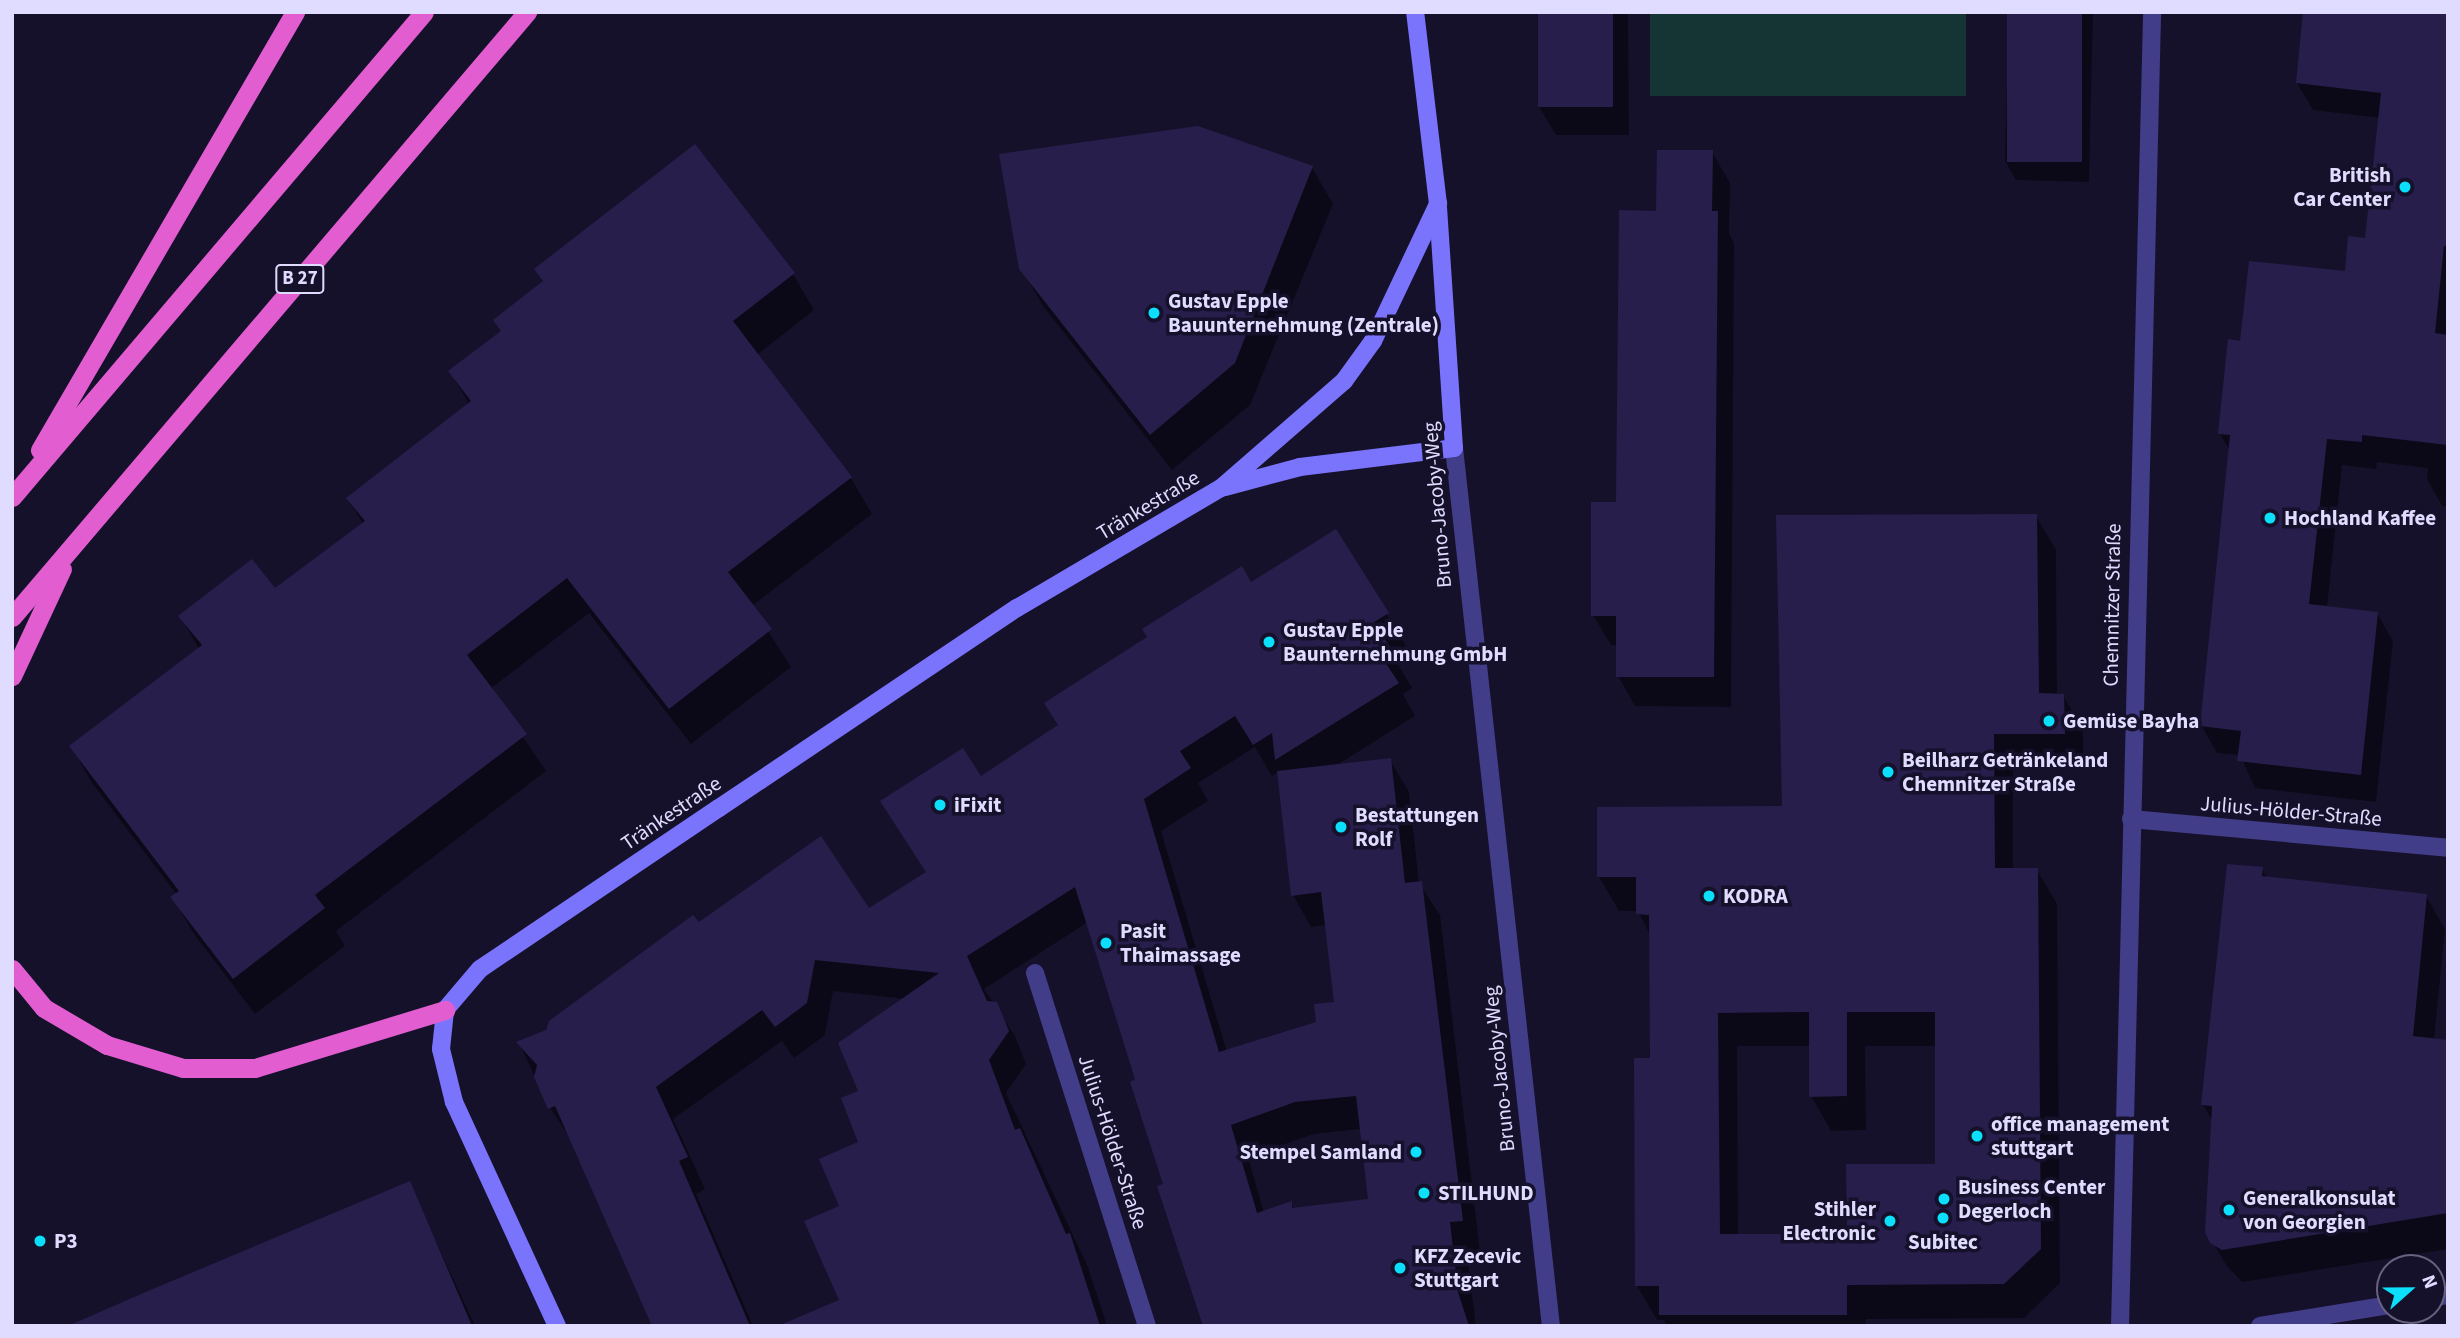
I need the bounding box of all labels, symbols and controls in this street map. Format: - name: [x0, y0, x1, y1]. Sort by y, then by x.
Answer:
- place label: British Car Center: [2293, 162, 2391, 212]
- marker: British Car Center: [2397, 179, 2413, 195]
- road number: B 27: [274, 264, 326, 294]
- place label: Gustav Epple Bauunternehmung (Zentrale): [1168, 288, 1439, 338]
- marker: Gustav Epple Bauunternehmung (Zentrale): [1146, 305, 1162, 321]
- street label: Bruno-Jacoby-Weg: [1417, 421, 1457, 589]
- street label: Tränkestraße: [1092, 465, 1204, 545]
- place label: Hochland Kaffee: [2284, 505, 2436, 531]
- marker: Hochland Kaffee: [2262, 510, 2278, 526]
- street label: Chemnitzer Straße: [2098, 523, 2126, 687]
- place label: Gustav Epple Baunternehmung GmbH: [1283, 617, 1507, 667]
- marker: Gustav Epple Baunternehmung GmbH: [1261, 634, 1277, 650]
- place label: Gemüse Bayha: [2063, 708, 2199, 734]
- marker: Gemüse Bayha: [2041, 713, 2057, 729]
- place label: Beilharz Getränkeland Chemnitzer Straße: [1902, 747, 2108, 797]
- marker: Beilharz Getränkeland Chemnitzer Straße: [1880, 764, 1896, 780]
- street label: Tränkestraße: [616, 770, 726, 856]
- street label: Julius-Hölder-Straße: [2199, 791, 2383, 831]
- place label: iFixit: [954, 792, 1001, 818]
- marker: iFixit: [932, 797, 948, 813]
- place label: Bestattungen Rolf: [1355, 802, 1479, 852]
- marker: Bestattungen Rolf: [1333, 819, 1349, 835]
- place label: KODRA: [1723, 883, 1788, 909]
- marker: KODRA: [1701, 888, 1717, 904]
- place label: Pasit Thaimassage: [1120, 918, 1241, 968]
- marker: Pasit Thaimassage: [1098, 935, 1114, 951]
- street label: Bruno-Jacoby-Weg: [1478, 985, 1520, 1153]
- street label: Julius-Hölder-Straße: [1073, 1052, 1153, 1232]
- place label: office management stuttgart: [1991, 1111, 2169, 1161]
- marker: office management stuttgart: [1969, 1128, 1985, 1144]
- place label: Stempel Samland: [1239, 1139, 1402, 1165]
- marker: Stempel Samland: [1408, 1144, 1424, 1160]
- place label: Business Center Degerloch: [1958, 1174, 2105, 1224]
- place label: STILHUND: [1438, 1180, 1534, 1206]
- marker: STILHUND: [1416, 1185, 1432, 1201]
- place label: Generalkonsulat von Georgien: [2243, 1185, 2396, 1235]
- marker: Business Center Degerloch: [1936, 1191, 1952, 1207]
- place label: Stihler Electronic: [1783, 1196, 1876, 1246]
- marker: Generalkonsulat von Georgien: [2221, 1202, 2237, 1218]
- marker: Subitec: [1935, 1210, 1951, 1226]
- marker: Stihler Electronic: [1882, 1213, 1898, 1229]
- place label: P3: [54, 1228, 78, 1254]
- place label: Subitec: [1908, 1229, 1978, 1255]
- marker: P3: [32, 1233, 48, 1249]
- place label: KFZ Zecevic Stuttgart: [1414, 1243, 1521, 1293]
- north arrow: [2376, 1254, 2446, 1324]
- marker: KFZ Zecevic Stuttgart: [1392, 1260, 1408, 1276]
- text: N: [2414, 1271, 2444, 1293]

